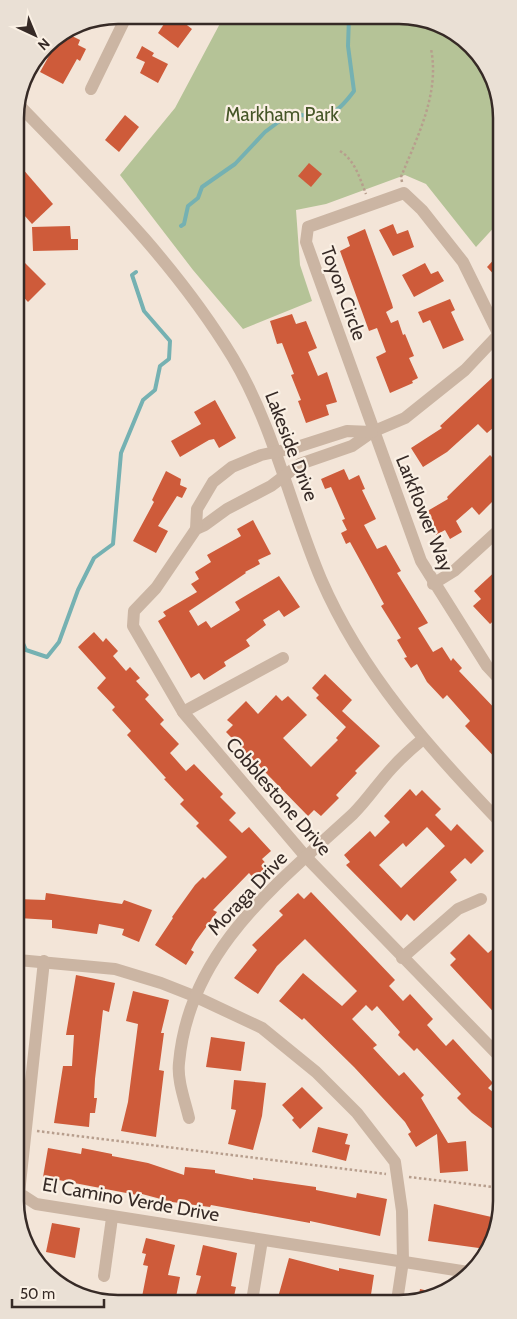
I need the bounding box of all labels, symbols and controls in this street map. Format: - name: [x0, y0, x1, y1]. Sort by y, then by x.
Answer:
- north arrow: [10, 10, 60, 60]
- text: N: [34, 34, 54, 54]
- park label: Markham Park: [225, 103, 339, 126]
- street label: Toyon Circle: [316, 243, 371, 344]
- street label: Lakeside Drive: [260, 388, 323, 504]
- street label: Larkflower Way: [391, 452, 458, 575]
- street label: Cobblestone Drive: [221, 733, 336, 860]
- street label: Moraga Drive: [203, 846, 292, 940]
- street label: El Camino Verde Drive: [41, 1173, 221, 1226]
- scale bar: [12, 1276, 105, 1308]
- text: 50 m: [20, 1285, 55, 1303]

